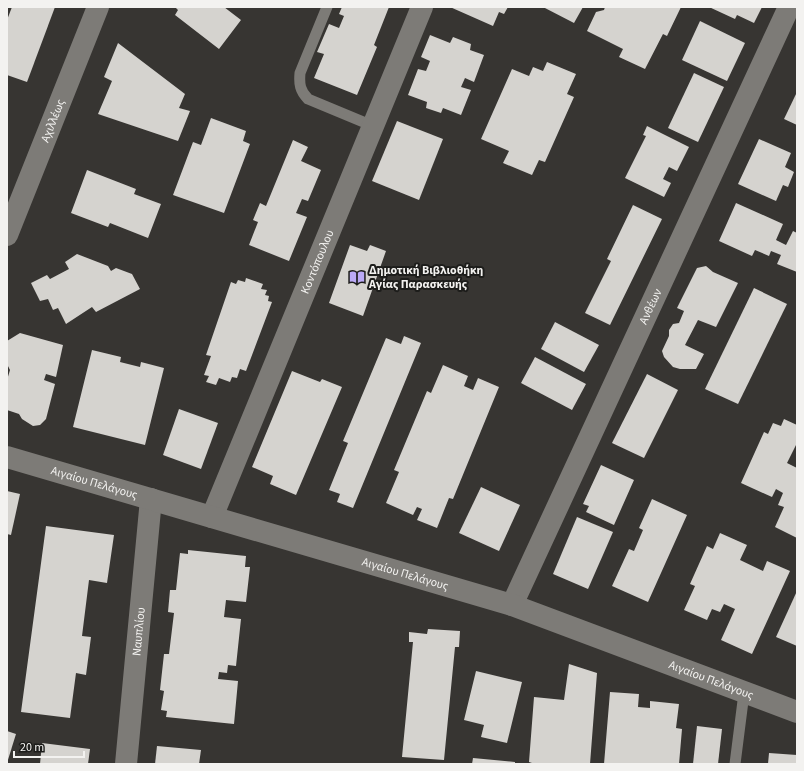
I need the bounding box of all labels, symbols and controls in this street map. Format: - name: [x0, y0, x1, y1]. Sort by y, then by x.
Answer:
- street label: Αχιλλέως: [36, 97, 69, 145]
- street label: Κοντόπουλου: [296, 227, 338, 296]
- place label: Δημοτική Βιβλιοθήκη Αγίας Παρασκευής: [368, 262, 484, 293]
- library icon: Δημοτική Βιβλιοθήκη Αγίας Παρασκευής: [348, 268, 366, 286]
- street label: Ανθέων: [635, 286, 666, 327]
- street label: Αιγαίου Πελάγους: [49, 462, 140, 503]
- street label: Αιγαίου Πελάγους: [360, 553, 451, 594]
- street label: Ναυπλίου: [128, 606, 149, 657]
- street label: Αιγαίου Πελάγους: [666, 656, 756, 703]
- scale bar: [14, 733, 84, 759]
- text: 20 m: [20, 739, 44, 756]

